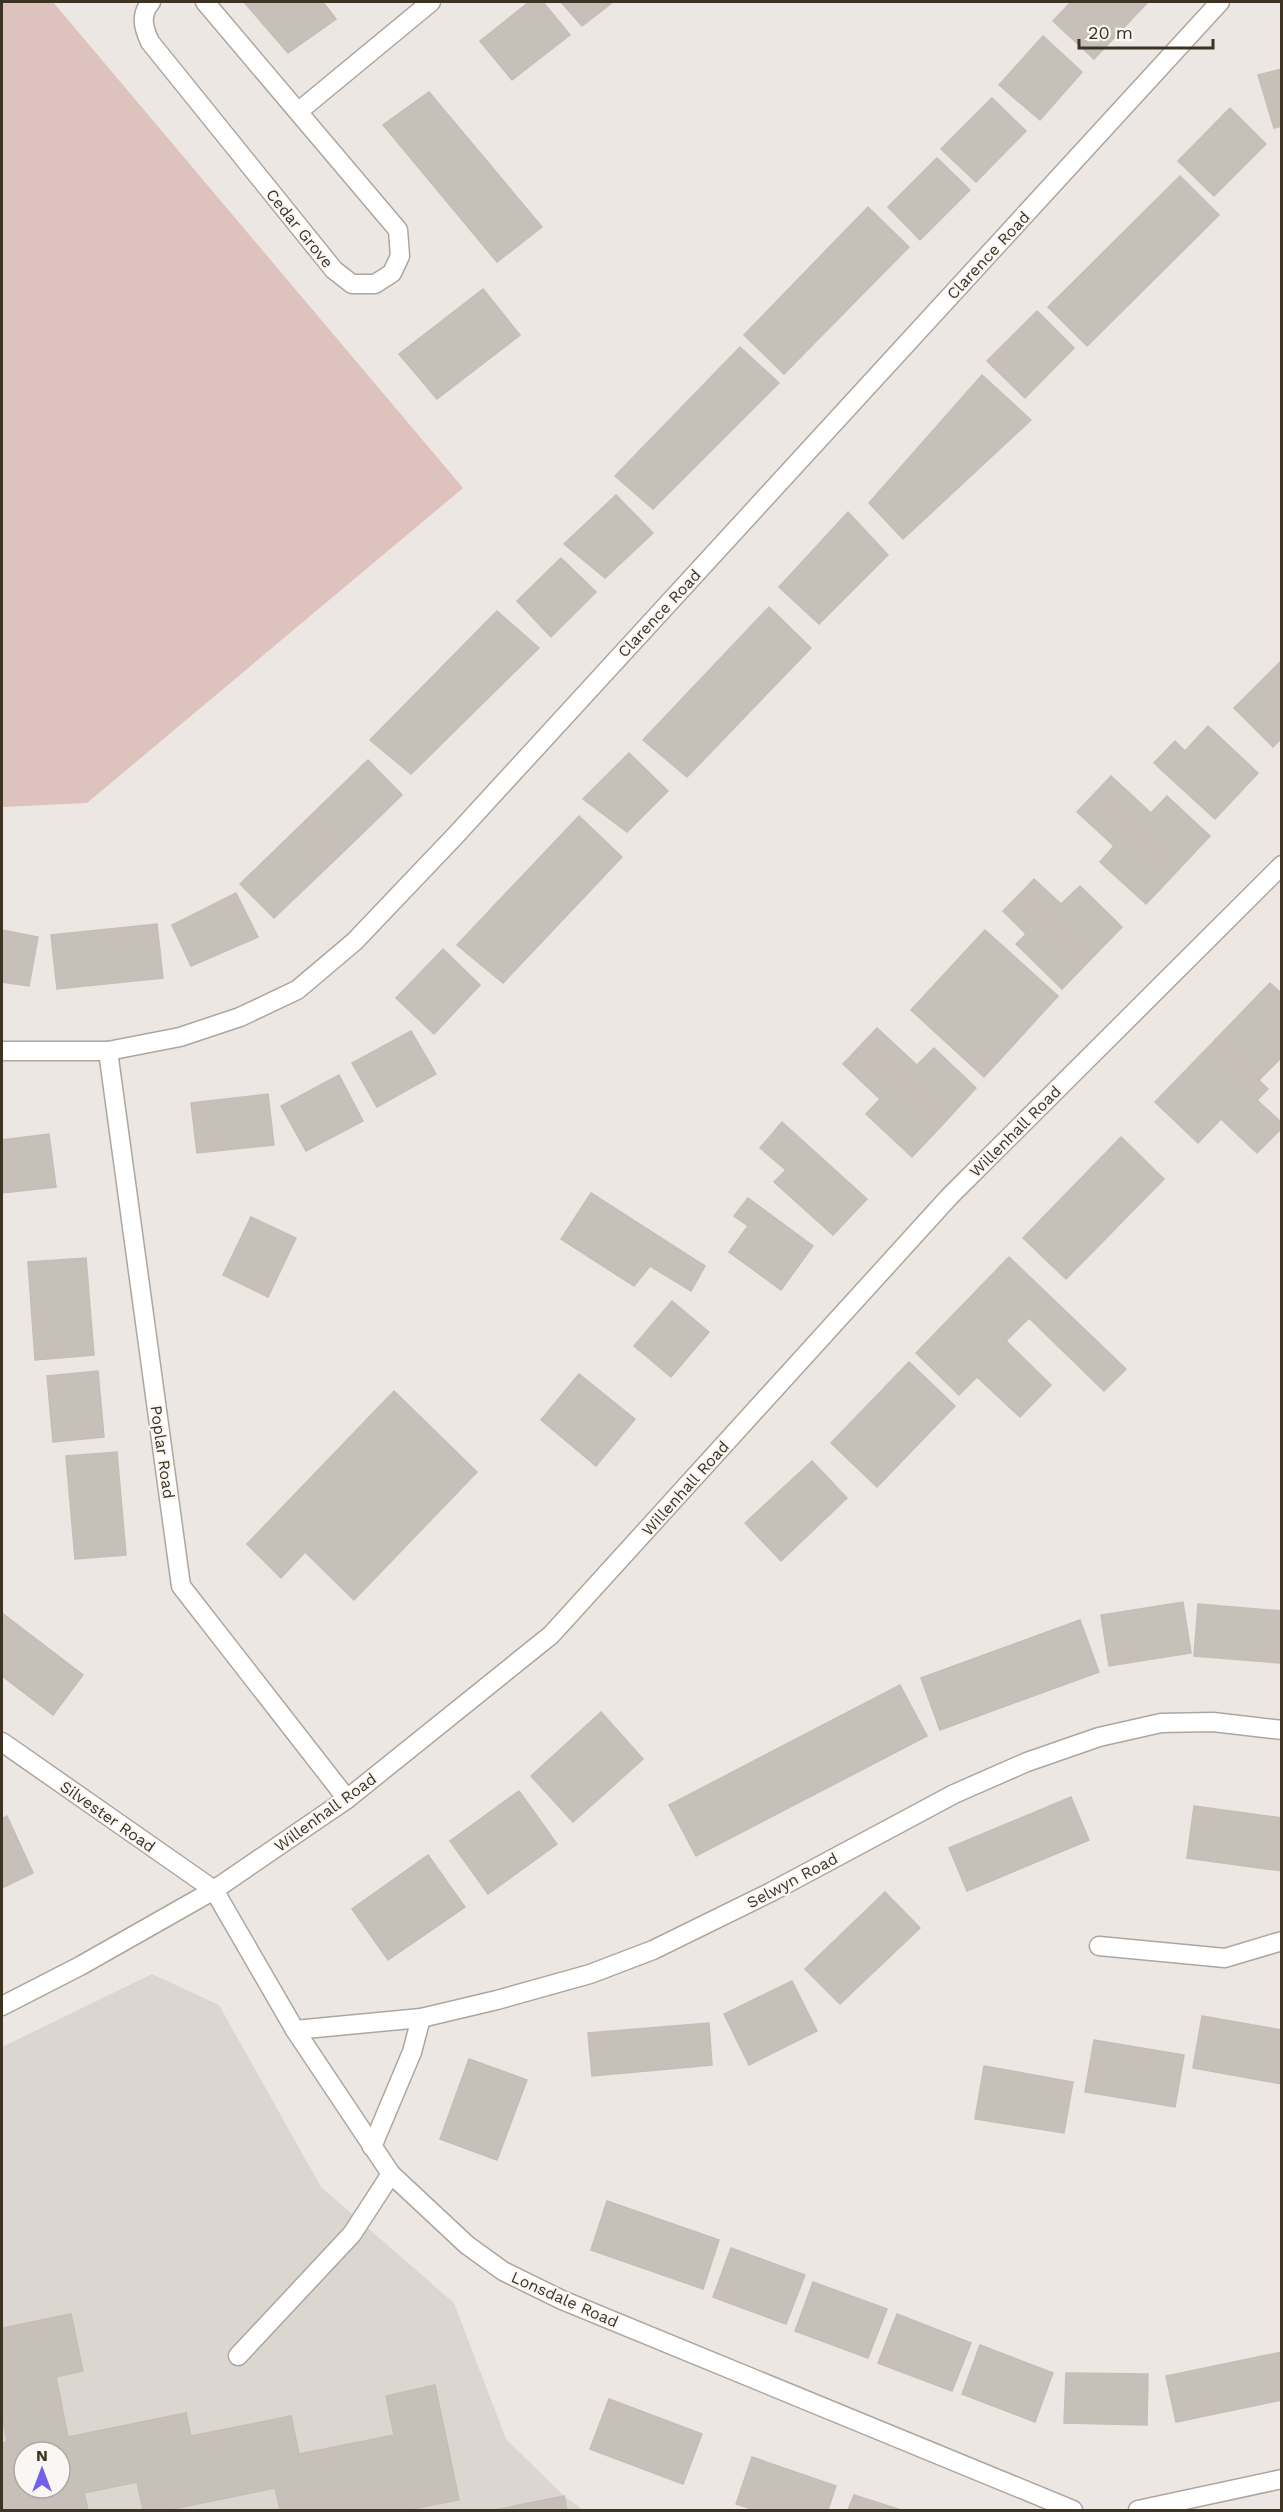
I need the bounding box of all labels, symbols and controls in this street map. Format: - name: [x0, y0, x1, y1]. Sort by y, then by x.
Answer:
- scale bar: [1079, 12, 1212, 50]
- text: 20 m: [1088, 22, 1133, 43]
- street label: Cedar Grove: [262, 185, 337, 272]
- street label: Clarence Road: [943, 208, 1034, 303]
- street label: Clarence Road: [614, 566, 705, 661]
- street label: Willenhall Road: [966, 1082, 1065, 1181]
- street label: Poplar Road: [147, 1404, 178, 1500]
- street label: Willenhall Road: [638, 1437, 733, 1540]
- street label: Willenhall Road: [271, 1769, 380, 1856]
- street label: Silvester Road: [57, 1777, 159, 1856]
- street label: Selwyn Road: [744, 1849, 841, 1912]
- street label: Lonsdale Road: [508, 2267, 621, 2332]
- north arrow: [12, 2440, 72, 2500]
- text: N: [36, 2446, 48, 2465]

